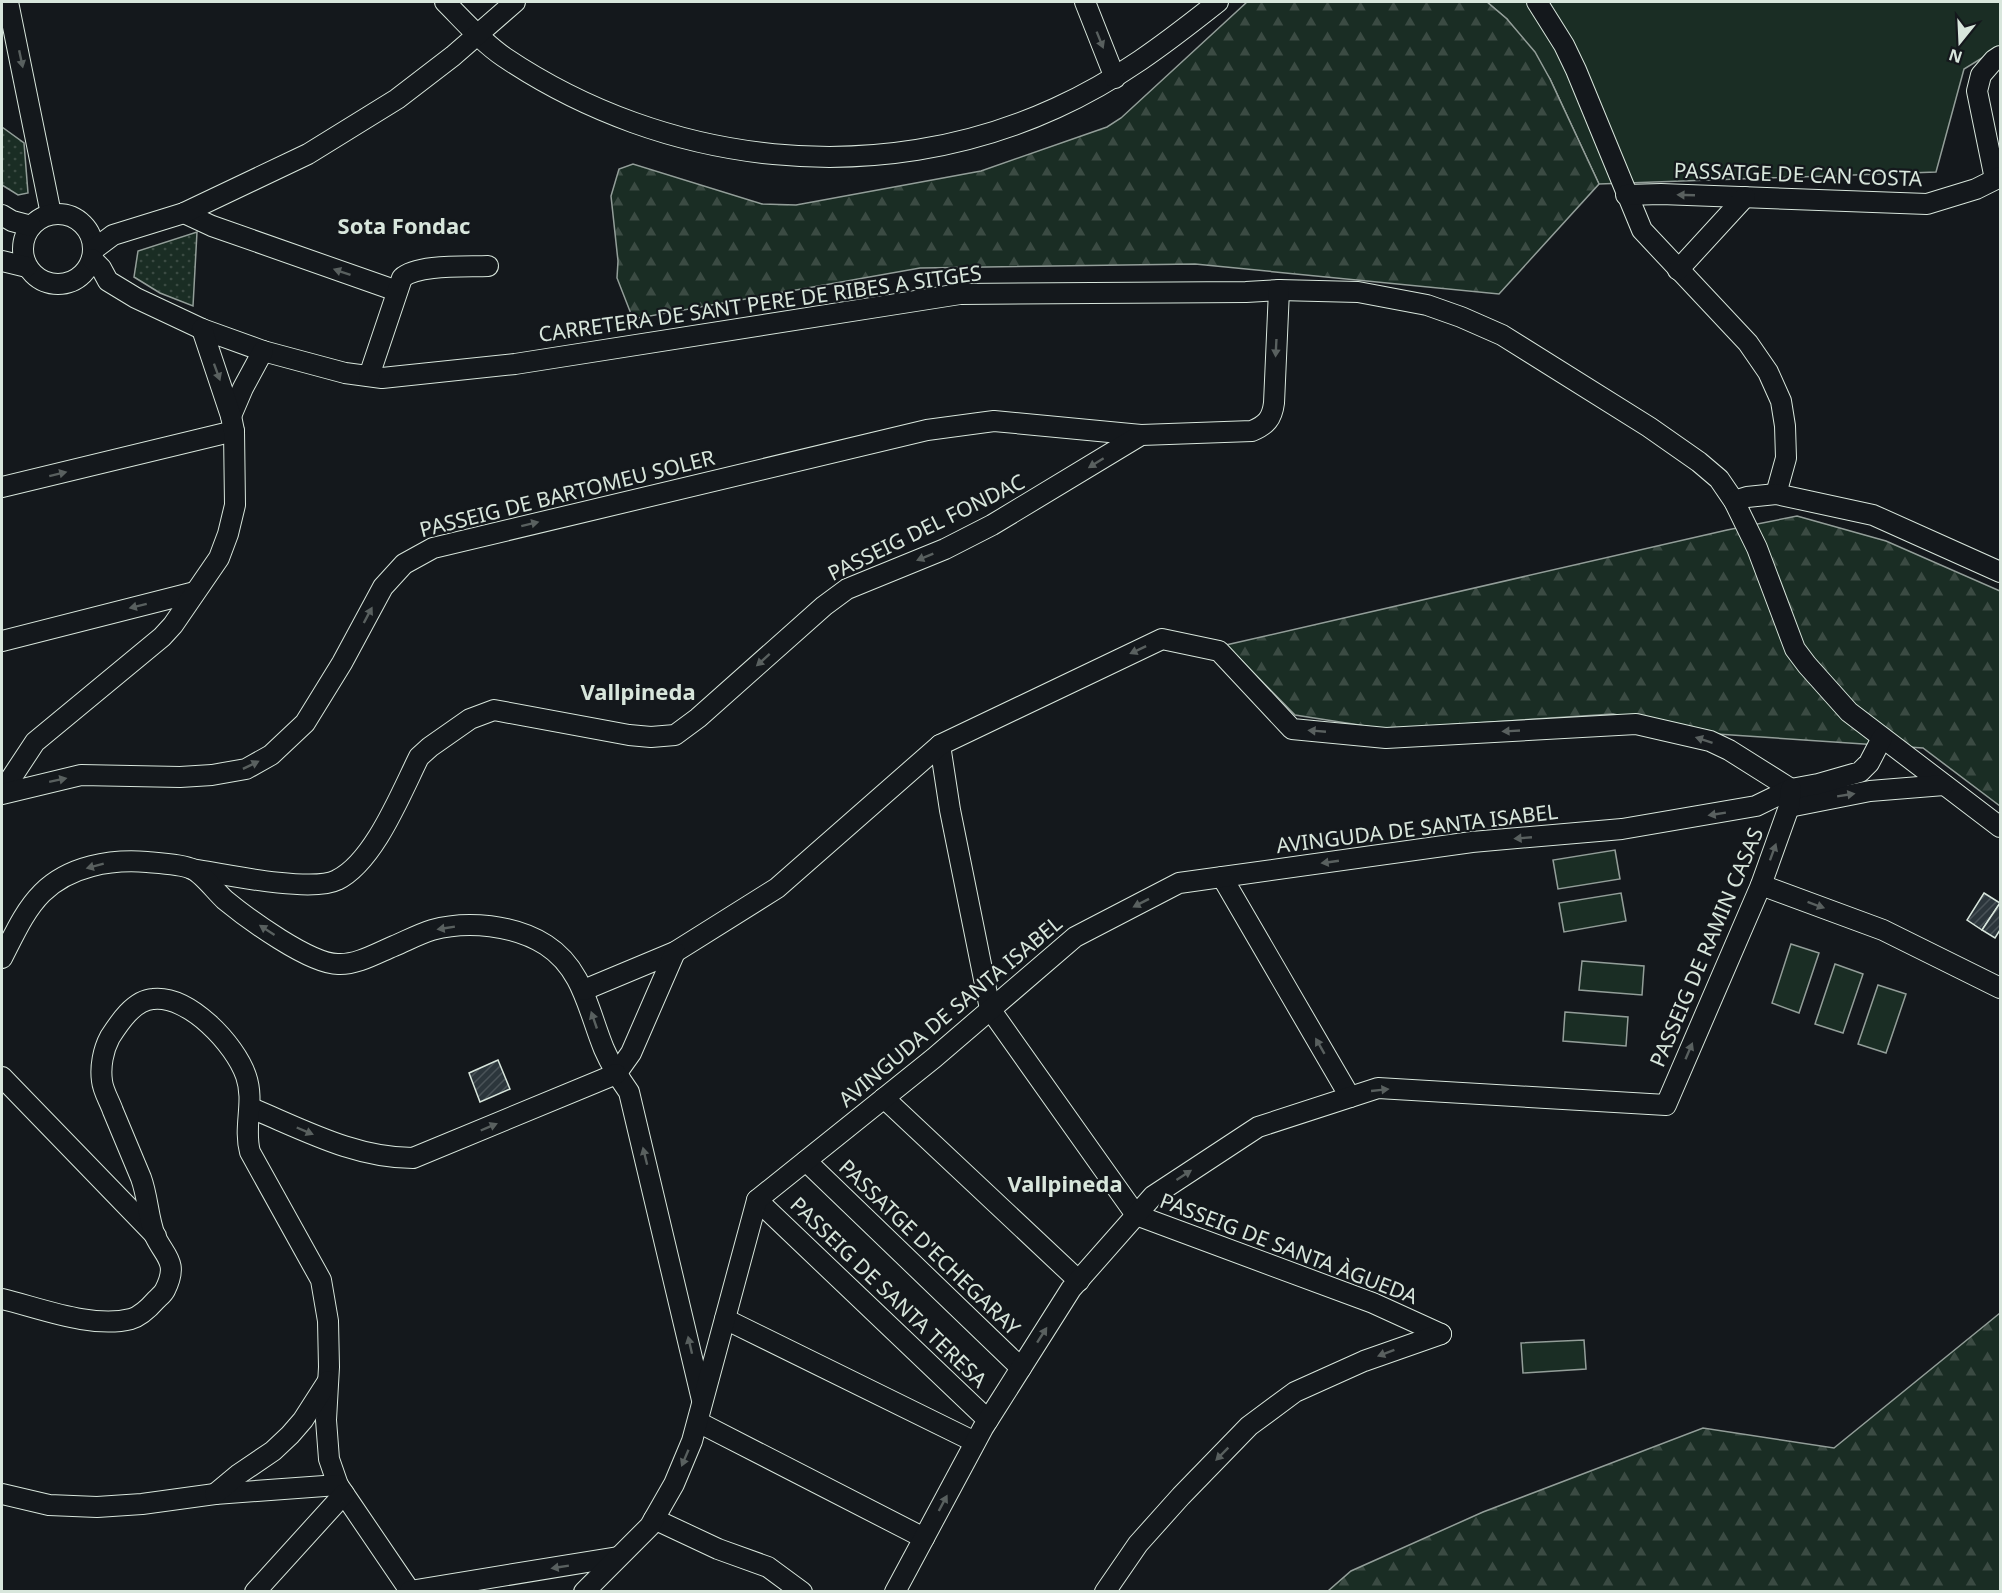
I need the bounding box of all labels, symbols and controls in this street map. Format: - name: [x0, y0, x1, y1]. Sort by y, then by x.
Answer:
- north arrow: [1930, 12, 1990, 72]
- one-way arrow: [1095, 31, 1105, 49]
- text: N: [1946, 44, 1965, 69]
- one-way arrow: [16, 49, 26, 68]
- street label: PASSATGE DE CAN COSTA: [1673, 156, 1923, 192]
- one-way arrow: [1677, 190, 1696, 199]
- district label: Sota Fondac: [338, 210, 470, 240]
- street label: CARRETERA DE SANT PERE DE RIBES A SITGES: [537, 258, 983, 348]
- one-way arrow: [333, 266, 351, 276]
- one-way arrow: [1272, 338, 1281, 357]
- one-way arrow: [213, 364, 223, 382]
- street label: PASSEIG DE BARTOMEU SOLER: [417, 443, 717, 543]
- one-way arrow: [1088, 458, 1104, 469]
- street label: PASSEIG DEL FONDAC: [823, 467, 1029, 587]
- one-way arrow: [49, 468, 68, 478]
- one-way arrow: [520, 519, 539, 529]
- one-way arrow: [916, 553, 934, 562]
- one-way arrow: [129, 602, 147, 611]
- one-way arrow: [363, 606, 373, 623]
- one-way arrow: [1130, 645, 1147, 654]
- one-way arrow: [756, 653, 771, 666]
- district label: Vallpineda: [580, 676, 696, 706]
- one-way arrow: [1307, 726, 1326, 736]
- one-way arrow: [1502, 726, 1521, 735]
- one-way arrow: [1695, 735, 1713, 744]
- one-way arrow: [242, 761, 259, 770]
- one-way arrow: [49, 774, 67, 784]
- one-way arrow: [1837, 790, 1856, 799]
- street label: AVINGUDA DE SANTA ISABEL: [1275, 797, 1559, 859]
- one-way arrow: [1707, 810, 1726, 819]
- street label: PASSEIG DE RAMIN CASAS: [1643, 823, 1769, 1071]
- one-way arrow: [1514, 833, 1533, 843]
- one-way arrow: [1769, 843, 1778, 861]
- one-way arrow: [1320, 858, 1339, 867]
- one-way arrow: [86, 862, 104, 871]
- one-way arrow: [1133, 898, 1150, 908]
- one-way arrow: [1807, 900, 1825, 910]
- street label: AVINGUDA DE SANTA ISABEL: [832, 909, 1068, 1113]
- one-way arrow: [436, 923, 455, 932]
- one-way arrow: [259, 924, 275, 936]
- one-way arrow: [589, 1011, 598, 1029]
- one-way arrow: [1315, 1038, 1326, 1054]
- one-way arrow: [1685, 1042, 1694, 1060]
- one-way arrow: [1370, 1085, 1389, 1095]
- one-way arrow: [481, 1123, 498, 1132]
- one-way arrow: [296, 1127, 314, 1136]
- one-way arrow: [639, 1146, 649, 1165]
- street label: PASSATGE D'ECHEGARAY: [833, 1153, 1027, 1341]
- district label: Vallpineda: [1007, 1168, 1123, 1198]
- one-way arrow: [1176, 1170, 1192, 1181]
- street label: PASSEIG DE SANTA ÀGUEDA: [1156, 1186, 1422, 1310]
- street label: PASSEIG DE SANTA TERESA: [785, 1191, 994, 1394]
- one-way arrow: [1036, 1327, 1047, 1343]
- one-way arrow: [685, 1336, 694, 1355]
- one-way arrow: [1377, 1349, 1395, 1358]
- one-way arrow: [1215, 1446, 1229, 1461]
- one-way arrow: [680, 1449, 689, 1467]
- one-way arrow: [938, 1494, 948, 1511]
- one-way arrow: [550, 1562, 569, 1571]

